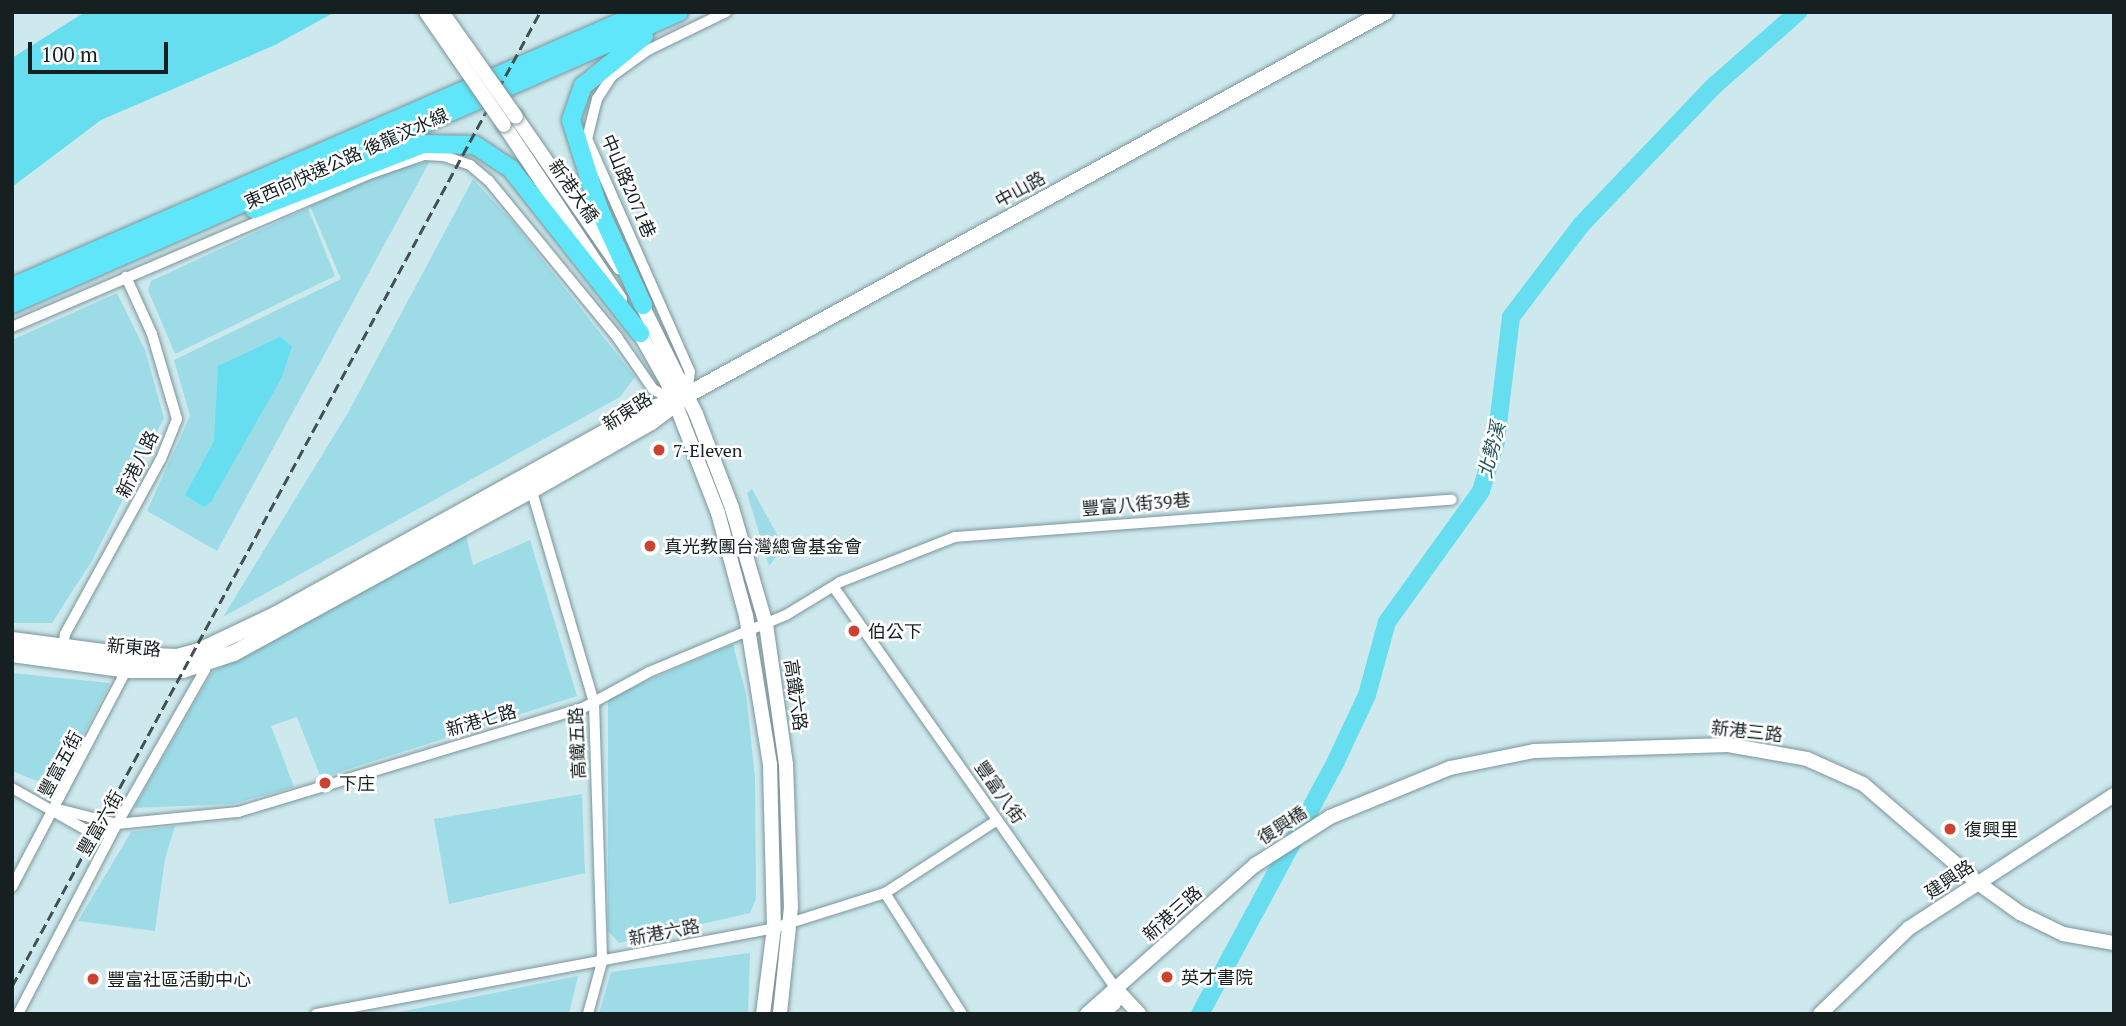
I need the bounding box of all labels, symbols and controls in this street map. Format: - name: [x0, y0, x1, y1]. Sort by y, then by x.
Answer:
- scale bar: [32, 28, 172, 72]
- text: 100 m: [41, 40, 98, 68]
- street label: 東西向快速公路 後龍汶水線: [241, 103, 451, 213]
- street label: 中山路2071巷: [597, 131, 661, 241]
- street label: 新港大橋: [545, 155, 603, 227]
- street label: 中山路: [991, 166, 1049, 212]
- street label: 新東路: [598, 387, 656, 435]
- water label: 北勢溪: [1473, 420, 1509, 480]
- street label: 新港八路: [112, 427, 162, 501]
- place label: 7-Eleven: [673, 439, 742, 461]
- marker: 7-Eleven: [651, 442, 667, 458]
- street label: 豐富八街39巷: [1081, 488, 1191, 520]
- place label: 真光教團台灣總會基金會: [664, 535, 862, 557]
- marker: 真光教團台灣總會基金會: [642, 538, 658, 554]
- place label: 伯公下: [868, 620, 922, 642]
- marker: 伯公下: [846, 623, 862, 639]
- street label: 新東路: [106, 634, 162, 660]
- street label: 高鐵六路: [780, 658, 812, 732]
- street label: 新港七路: [443, 700, 519, 740]
- street label: 高鐵五路: [564, 706, 590, 780]
- street label: 新港三路: [1710, 716, 1784, 746]
- street label: 豐富五街: [34, 727, 86, 801]
- street label: 豐富八街: [971, 756, 1029, 828]
- place label: 下庄: [339, 772, 375, 794]
- marker: 下庄: [317, 775, 333, 791]
- street label: 豐富六街: [73, 786, 127, 860]
- street label: 復興橋: [1253, 801, 1311, 849]
- place label: 復興里: [1964, 818, 2018, 840]
- marker: 復興里: [1942, 821, 1958, 837]
- street label: 建興路: [1921, 855, 1977, 903]
- street label: 新港三路: [1138, 881, 1206, 945]
- street label: 新港六路: [627, 915, 701, 949]
- place label: 英才書院: [1181, 966, 1253, 988]
- place label: 豐富社區活動中心: [107, 968, 251, 990]
- marker: 英才書院: [1159, 969, 1175, 985]
- marker: 豐富社區活動中心: [85, 971, 101, 987]

